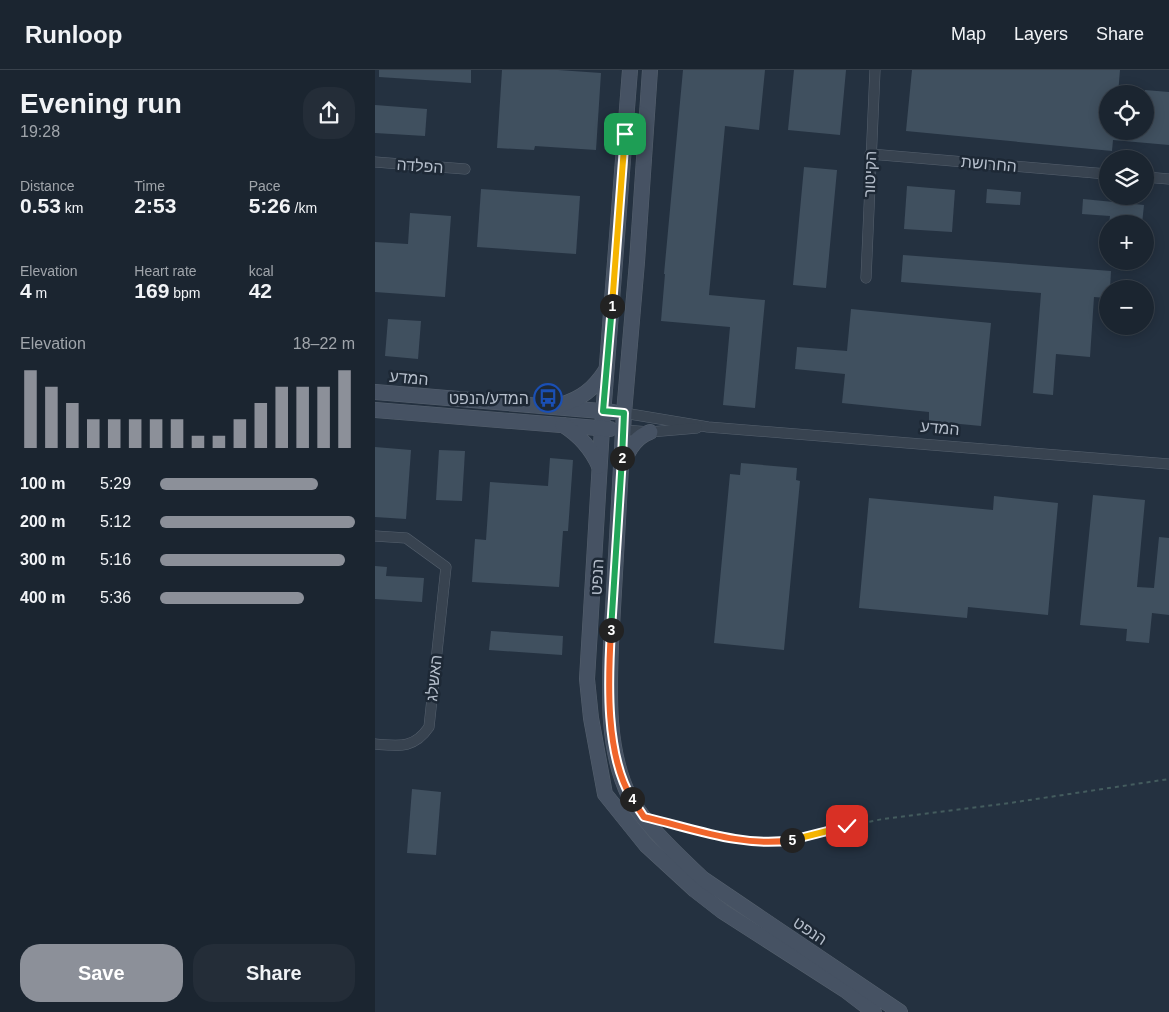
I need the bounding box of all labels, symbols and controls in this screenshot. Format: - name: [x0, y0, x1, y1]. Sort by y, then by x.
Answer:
- text: Runloop: [25, 21, 122, 48]
- text: Map: [951, 24, 986, 44]
- text: Layers: [1014, 24, 1068, 44]
- text: Share: [1096, 24, 1144, 44]
- map controls: [1099, 85, 1154, 335]
- button: locate: [1099, 85, 1154, 140]
- button: share: [303, 87, 355, 139]
- text: Evening run: [20, 88, 182, 119]
- pin: [604, 113, 646, 155]
- icon: arrive: [611, 120, 639, 148]
- text: 19:28: [20, 123, 60, 140]
- street label: הקיטור: [861, 150, 879, 198]
- button: layers: [1099, 150, 1154, 205]
- street label: החרושת: [960, 153, 1018, 175]
- street label: הפלדה: [396, 156, 444, 176]
- text: Distance: [20, 178, 74, 194]
- text: Time: [134, 178, 165, 194]
- text: Pace: [249, 178, 281, 194]
- text: 0.53: [20, 194, 61, 217]
- text: 2:53: [134, 194, 176, 217]
- text: 5:26: [249, 194, 291, 217]
- text: km: [61, 200, 83, 216]
- text: /km: [291, 200, 317, 216]
- button: +: [1099, 215, 1154, 270]
- text: Elevation: [20, 263, 78, 279]
- text: Heart rate: [134, 263, 197, 279]
- text: kcal: [249, 263, 274, 279]
- text: 4: [20, 279, 32, 302]
- text: 169: [134, 279, 169, 302]
- text: 42: [249, 279, 272, 302]
- button: −: [1099, 280, 1154, 335]
- text: m: [32, 285, 47, 301]
- text: bpm: [169, 285, 201, 301]
- pin: 1: [599, 294, 625, 318]
- text: 1: [609, 298, 616, 314]
- text: Elevation: [20, 335, 86, 352]
- text: 18–22 m: [293, 335, 355, 352]
- street label: המדע: [389, 368, 429, 388]
- bus stop icon: המדע/הנפט: [533, 383, 563, 413]
- place label: המדע/הנפט: [449, 390, 529, 407]
- street label: המדע: [920, 418, 960, 438]
- pin: 2: [609, 446, 635, 470]
- text: 2: [619, 450, 626, 466]
- text: 100 m: [20, 475, 65, 492]
- text: 5:29: [100, 475, 131, 492]
- text: 200 m: [20, 513, 65, 530]
- text: 5:12: [100, 513, 131, 530]
- text: 300 m: [20, 551, 65, 568]
- text: 5:16: [100, 551, 131, 568]
- street label: הנפט: [588, 558, 606, 596]
- text: 400 m: [20, 589, 65, 606]
- text: 5:36: [100, 589, 131, 606]
- pin: 3: [599, 618, 623, 642]
- text: 3: [608, 622, 615, 638]
- street label: האשלג: [423, 654, 445, 702]
- pin: 4: [619, 786, 645, 812]
- text: 4: [629, 791, 636, 807]
- pin: [826, 805, 868, 847]
- icon: check: [833, 812, 861, 840]
- pin: 5: [779, 828, 805, 852]
- text: 5: [789, 832, 796, 848]
- street label: הנפט: [790, 914, 830, 948]
- button: Save: [20, 944, 183, 1002]
- button: Share: [193, 944, 355, 1002]

